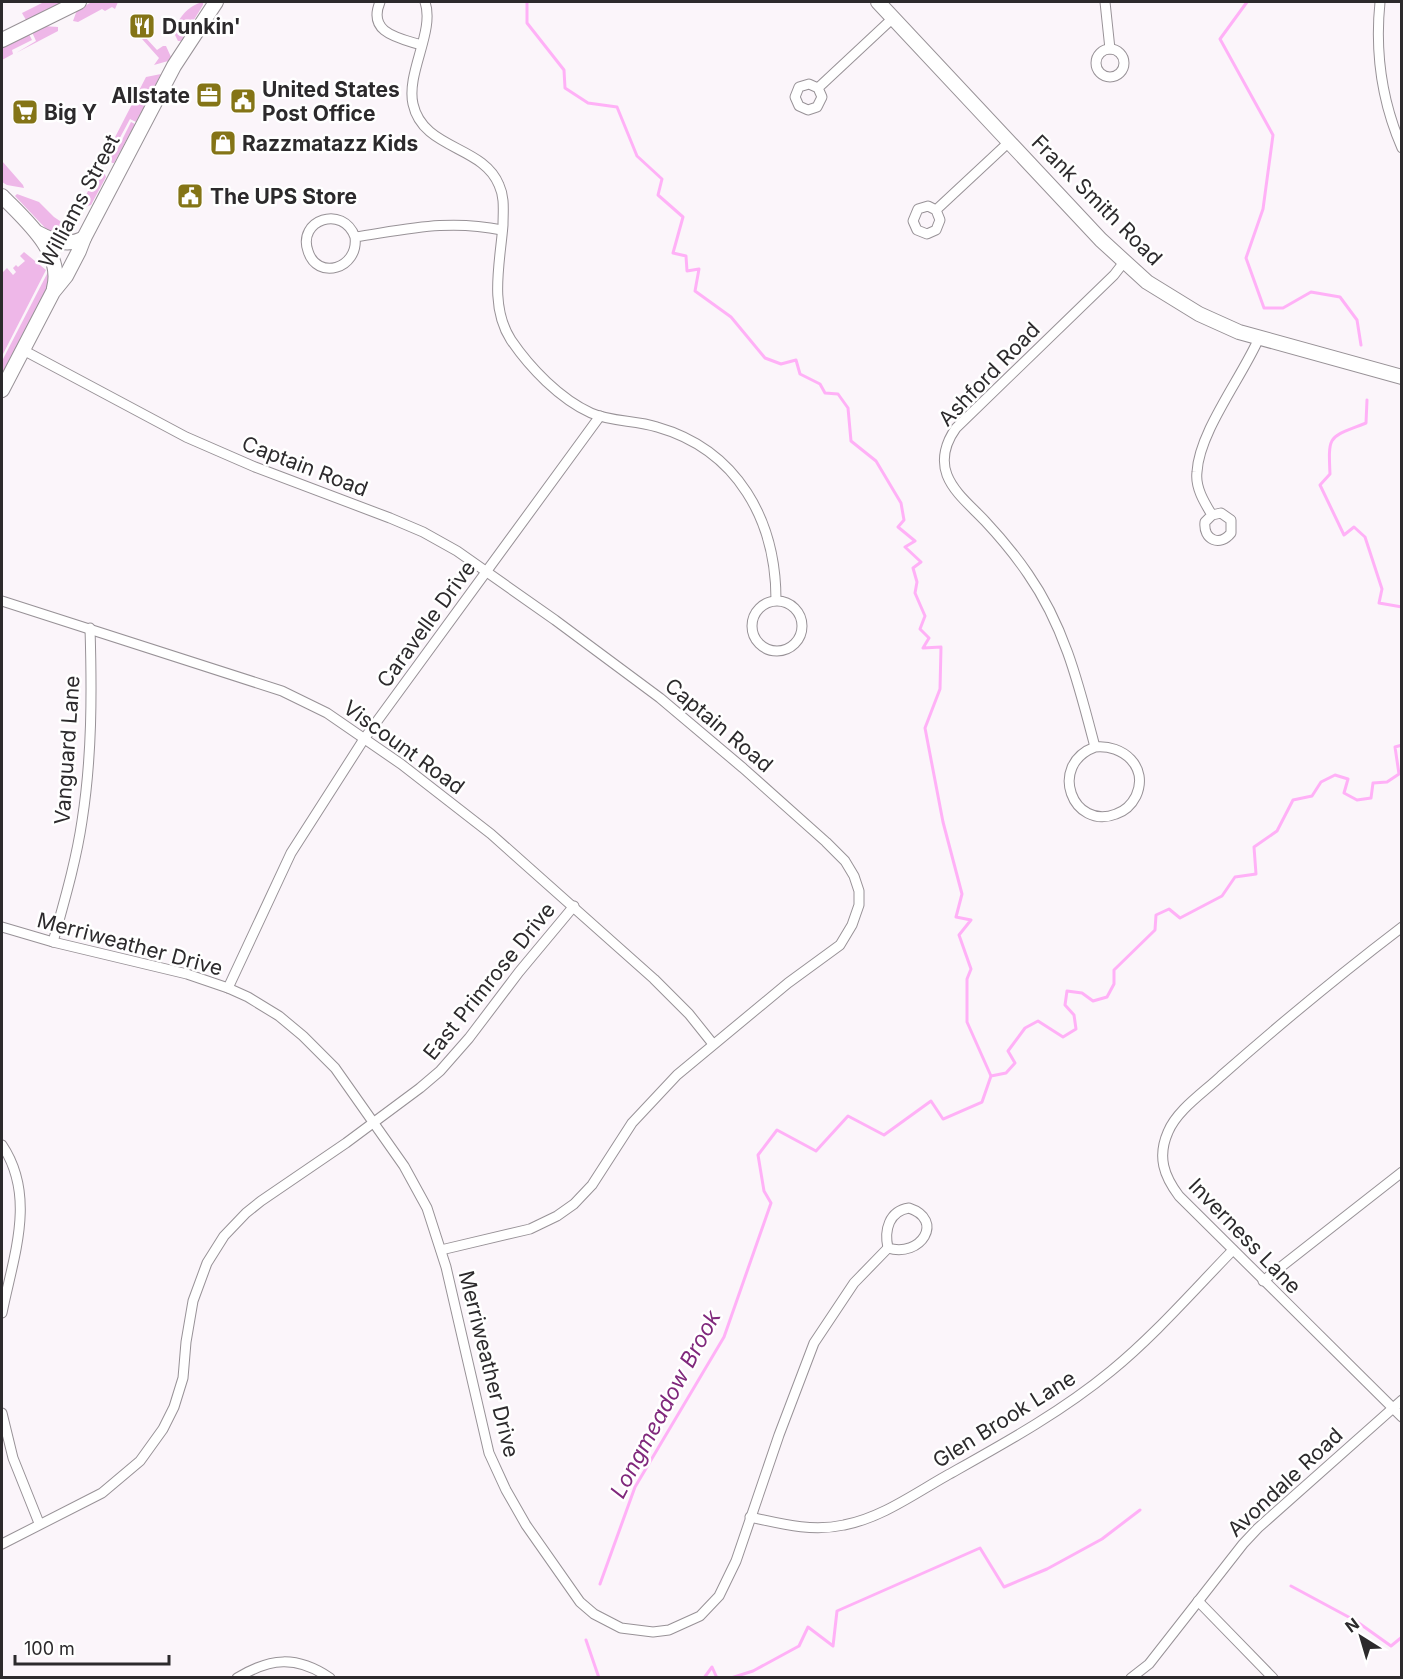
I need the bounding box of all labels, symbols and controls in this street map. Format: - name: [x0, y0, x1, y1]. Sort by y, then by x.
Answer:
- restaurant icon: Dunkin': [127, 11, 157, 41]
- place label: Dunkin': [162, 14, 241, 39]
- place label: United States Post Office: [262, 77, 400, 126]
- office icon: Allstate: [194, 80, 224, 110]
- place label: Allstate: [111, 83, 190, 108]
- public building icon: United States Post Office: [228, 86, 258, 116]
- supermarket icon: Big Y: [10, 97, 40, 127]
- place label: Big Y: [44, 100, 97, 125]
- shop icon: Razzmatazz Kids: [208, 128, 238, 158]
- street label: Williams Street: [33, 130, 125, 272]
- street label: Frank Smith Road: [1027, 130, 1167, 270]
- place label: Razzmatazz Kids: [242, 131, 418, 156]
- public building icon: The UPS Store: [175, 181, 205, 211]
- place label: The UPS Store: [210, 184, 357, 209]
- street label: Ashford Road: [933, 317, 1045, 431]
- street label: Captain Road: [239, 431, 371, 501]
- street label: Caravelle Drive: [372, 556, 480, 692]
- street label: Captain Road: [660, 673, 778, 777]
- street label: Vanguard Lane: [49, 675, 85, 825]
- street label: Viscount Road: [339, 695, 469, 799]
- street label: East Primrose Drive: [418, 897, 560, 1065]
- street label: Merriweather Drive: [34, 907, 226, 981]
- street label: Inverness Lane: [1184, 1173, 1306, 1299]
- street label: Merriweather Drive: [454, 1268, 524, 1460]
- water label: Longmeadow Brook: [604, 1305, 726, 1502]
- street label: Glen Brook Lane: [928, 1365, 1080, 1473]
- street label: Avondale Road: [1222, 1422, 1348, 1542]
- north arrow: [1331, 1607, 1391, 1667]
- text: N: [1341, 1613, 1363, 1637]
- scale bar: [15, 1628, 170, 1666]
- text: 100 m: [24, 1638, 75, 1659]

